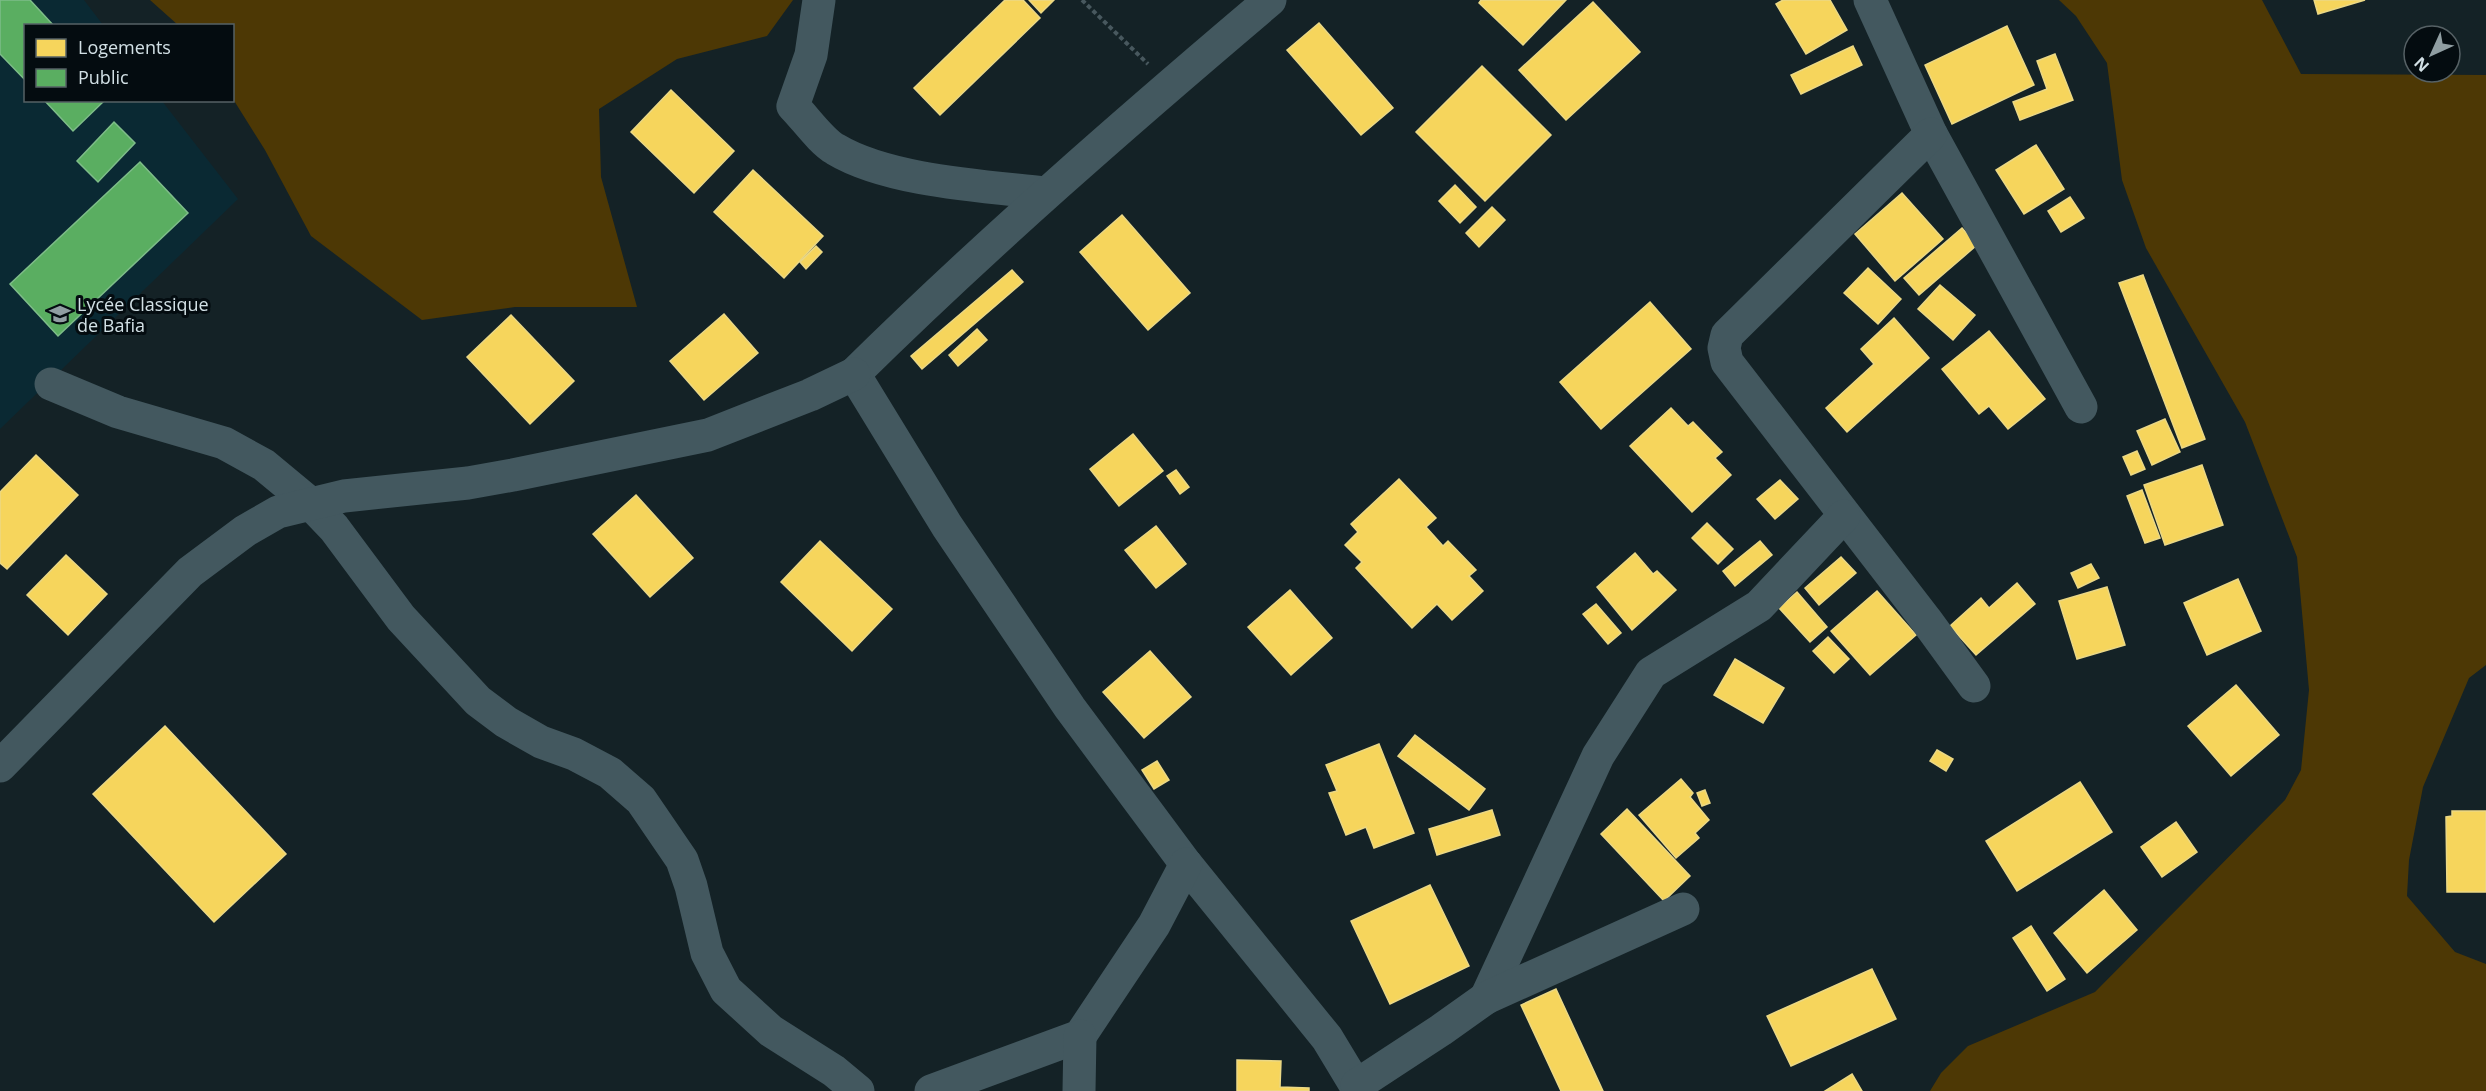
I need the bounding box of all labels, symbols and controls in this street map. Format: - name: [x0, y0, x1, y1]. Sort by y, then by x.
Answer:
- legend: [24, 24, 234, 102]
- north arrow: [2402, 24, 2462, 84]
- text: Logements: [78, 35, 171, 59]
- text: N: [2409, 52, 2434, 77]
- text: Public: [78, 65, 129, 89]
- place label: Lycée Classique de Bafia: [77, 292, 209, 337]
- school or university icon: Lycée Classique de Bafia: [48, 302, 72, 326]

